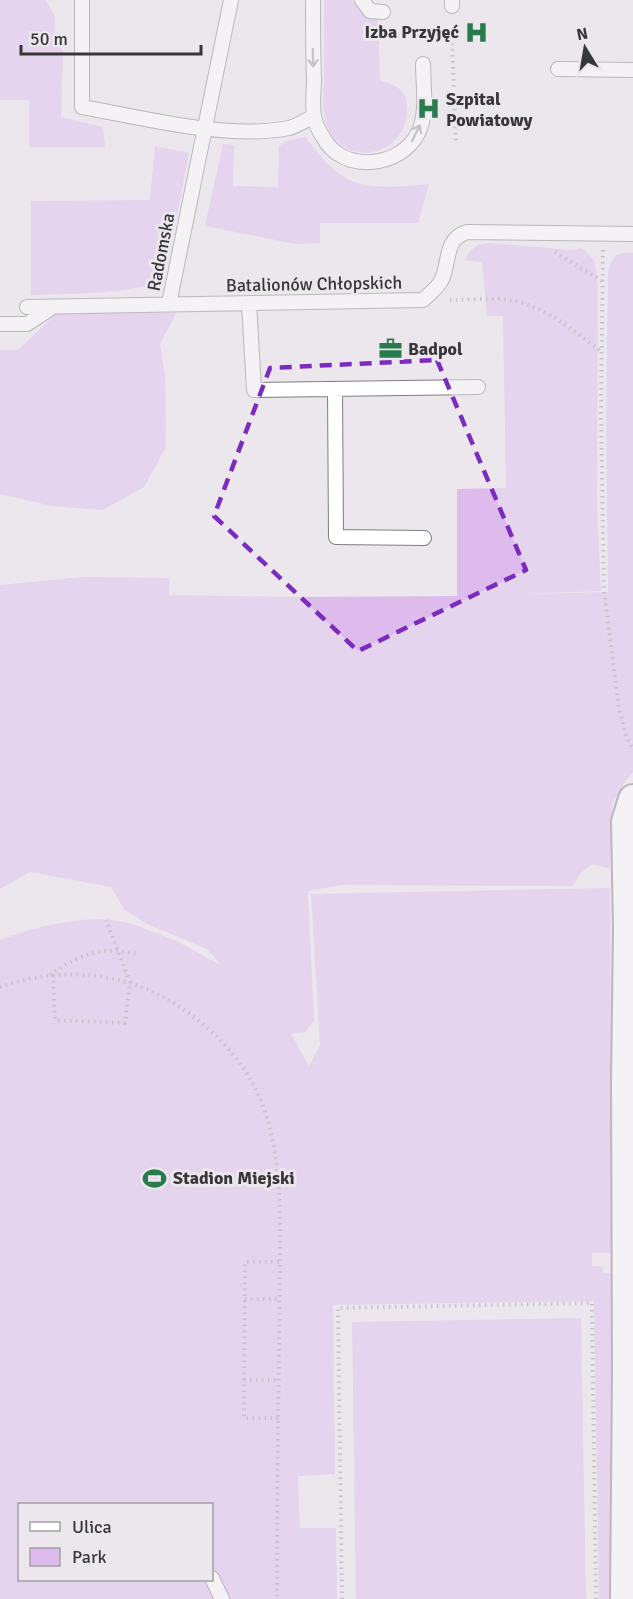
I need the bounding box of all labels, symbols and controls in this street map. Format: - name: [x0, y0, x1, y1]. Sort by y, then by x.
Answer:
- scale bar: [21, 18, 201, 56]
- north arrow: [555, 18, 615, 78]
- hospital icon: Izba Przyjęć: [464, 19, 490, 45]
- place label: Izba Przyjęć: [365, 21, 459, 43]
- text: N: [575, 23, 590, 45]
- text: 50 m: [30, 28, 68, 50]
- one-way arrow: [308, 48, 319, 68]
- place label: Szpital Powiatowy: [446, 88, 533, 131]
- hospital icon: Szpital Powiatowy: [415, 96, 441, 122]
- one-way arrow: [411, 124, 422, 142]
- street label: Radomska: [143, 211, 179, 293]
- street label: Batalionów Chłopskich: [226, 271, 402, 297]
- office icon: Badpol: [377, 336, 403, 362]
- place label: Badpol: [408, 338, 463, 360]
- sports icon: Stadion Miejski: [142, 1165, 168, 1191]
- place label: Stadion Miejski: [173, 1167, 295, 1189]
- legend: [18, 1503, 213, 1581]
- text: Ulica: [72, 1516, 112, 1538]
- text: Park: [72, 1546, 107, 1568]

